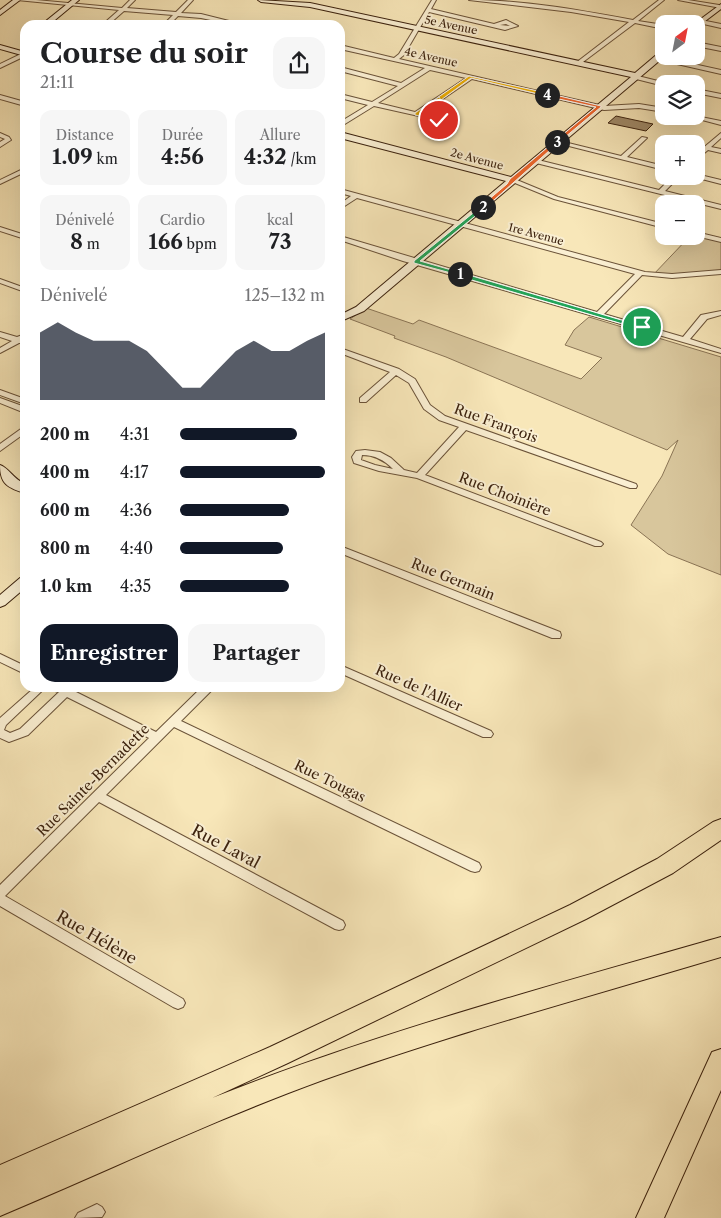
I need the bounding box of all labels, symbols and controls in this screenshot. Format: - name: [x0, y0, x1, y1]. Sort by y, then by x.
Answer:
- street label: 5e Avenue: [423, 13, 479, 37]
- north arrow: [655, 15, 705, 65]
- map controls: [655, 15, 705, 245]
- text: Course du soir: [40, 36, 248, 70]
- button: share: [273, 37, 325, 89]
- street label: 4e Avenue: [403, 44, 459, 70]
- text: 21:11: [40, 72, 74, 92]
- button: layers: [655, 75, 705, 125]
- pin: 4: [534, 82, 560, 108]
- text: 4: [543, 86, 552, 104]
- pin: [418, 99, 460, 141]
- icon: check: [425, 106, 453, 134]
- text: Distance: [56, 126, 114, 144]
- text: Durée: [162, 126, 203, 144]
- text: Allure: [260, 126, 301, 144]
- pin: 3: [544, 130, 570, 154]
- text: 3: [554, 133, 561, 151]
- button: +: [655, 135, 705, 185]
- text: 1.09: [52, 144, 93, 169]
- text: 4:56: [161, 144, 204, 169]
- text: 4:32: [244, 144, 287, 169]
- street label: 2e Avenue: [449, 145, 505, 173]
- text: km: [93, 150, 118, 168]
- text: /km: [287, 150, 317, 168]
- pin: 2: [470, 194, 496, 220]
- button: −: [655, 195, 705, 245]
- text: 2: [479, 198, 488, 216]
- text: Dénivelé: [55, 211, 114, 229]
- text: Cardio: [160, 211, 205, 229]
- text: kcal: [267, 211, 293, 229]
- street label: 1re Avenue: [507, 220, 565, 248]
- text: 8: [70, 229, 83, 254]
- text: 166: [148, 229, 183, 254]
- text: 73: [269, 229, 292, 254]
- text: m: [83, 235, 100, 253]
- text: bpm: [183, 235, 217, 253]
- pin: 1: [448, 262, 472, 286]
- text: 1: [457, 265, 464, 283]
- text: Dénivelé: [40, 285, 108, 305]
- text: 125–132 m: [245, 285, 325, 305]
- pin: [621, 306, 663, 348]
- icon: arrive: [628, 313, 656, 341]
- street label: Rue François: [452, 400, 540, 446]
- text: 200 m: [40, 424, 90, 444]
- text: 4:31: [120, 424, 149, 444]
- text: 400 m: [40, 462, 90, 482]
- text: 4:17: [120, 462, 148, 482]
- street label: Rue Choinière: [456, 468, 554, 520]
- text: 600 m: [40, 500, 90, 520]
- text: 4:36: [120, 500, 152, 520]
- text: 800 m: [40, 538, 90, 558]
- text: 4:40: [120, 538, 153, 558]
- street label: Rue Germain: [408, 554, 498, 604]
- text: 1.0 km: [40, 576, 92, 596]
- text: 4:35: [120, 576, 151, 596]
- button: Enregistrer: [40, 624, 178, 682]
- button: Partager: [188, 624, 325, 682]
- street label: Rue de l'Allier: [373, 661, 465, 715]
- street label: Rue Sainte-Bernadette: [33, 720, 153, 840]
- street label: Rue Tougas: [291, 756, 369, 806]
- street label: Rue Laval: [188, 820, 264, 872]
- street label: Rue Hélène: [53, 906, 141, 968]

